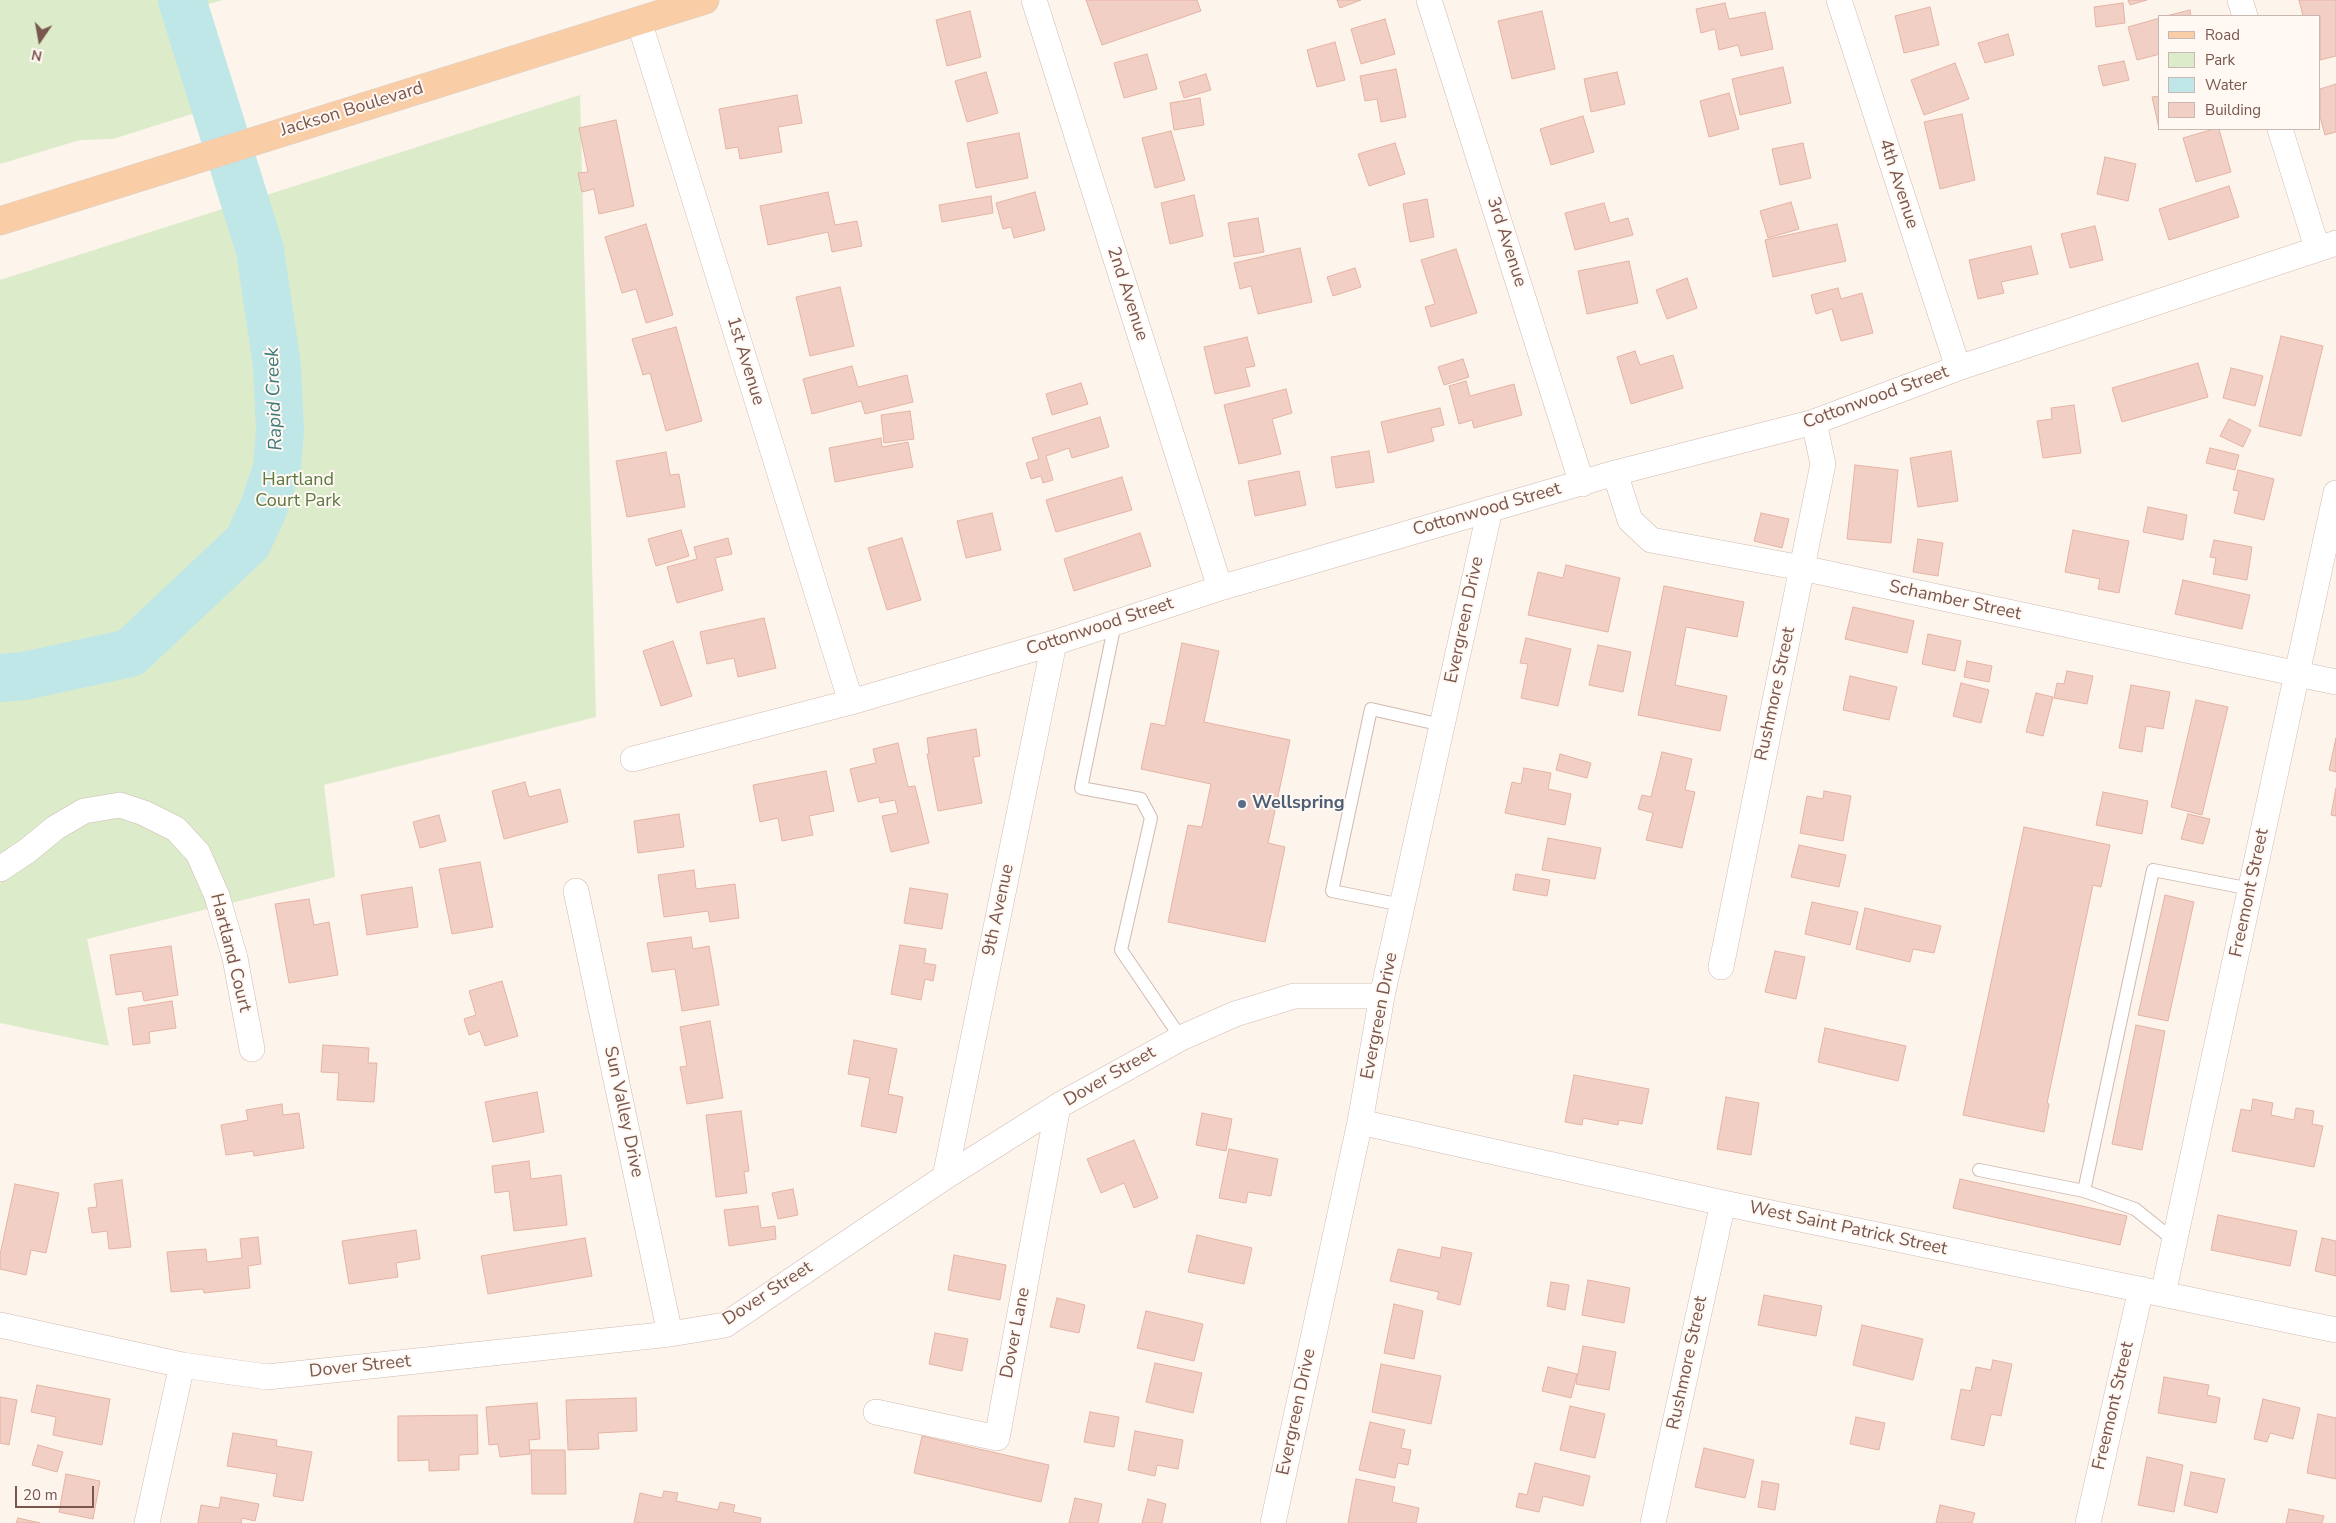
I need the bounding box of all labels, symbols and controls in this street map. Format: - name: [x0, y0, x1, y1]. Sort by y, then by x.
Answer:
- north arrow: [15, 15, 65, 65]
- legend: [2158, 15, 2321, 130]
- text: Road: [2205, 25, 2240, 45]
- text: N: [30, 45, 44, 66]
- text: Park: [2205, 50, 2235, 70]
- text: Water: [2205, 75, 2247, 95]
- street label: Jackson Boulevard: [278, 78, 426, 142]
- text: Building: [2205, 100, 2261, 120]
- street label: 4th Avenue: [1873, 136, 1923, 232]
- street label: 3rd Avenue: [1481, 194, 1531, 290]
- street label: 2nd Avenue: [1102, 244, 1152, 344]
- street label: 1st Avenue: [721, 314, 769, 408]
- water label: Rapid Creek: [262, 347, 288, 451]
- street label: Cottonwood Street: [1800, 362, 1952, 434]
- park label: Hartland Court Park: [255, 470, 341, 512]
- street label: Cottonwood Street: [1410, 479, 1564, 541]
- street label: Evergreen Drive: [1441, 555, 1489, 685]
- street label: Schamber Street: [1887, 576, 2023, 626]
- street label: Cottonwood Street: [1024, 593, 1176, 661]
- street label: Rushmore Street: [1751, 625, 1801, 763]
- place label: Wellspring: [1252, 793, 1345, 815]
- marker: Wellspring: [1236, 798, 1248, 810]
- street label: Freemont Street: [2226, 827, 2274, 959]
- street label: 9th Avenue: [979, 862, 1019, 958]
- street label: Hartland Court: [205, 891, 255, 1015]
- street label: Evergreen Drive: [1357, 951, 1403, 1081]
- street label: Dover Street: [1060, 1042, 1160, 1112]
- street label: Sun Valley Drive: [599, 1044, 647, 1180]
- street label: West Saint Patrick Street: [1747, 1197, 1949, 1261]
- street label: Dover Street: [719, 1257, 817, 1331]
- street label: Dover Lane: [997, 1286, 1035, 1380]
- street label: Rushmore Street: [1663, 1294, 1713, 1432]
- street label: Freemont Street: [2089, 1340, 2139, 1472]
- street label: Evergreen Drive: [1273, 1347, 1321, 1477]
- street label: Dover Street: [308, 1351, 412, 1383]
- scale bar: [18, 1476, 96, 1508]
- text: 20 m: [23, 1485, 58, 1505]

